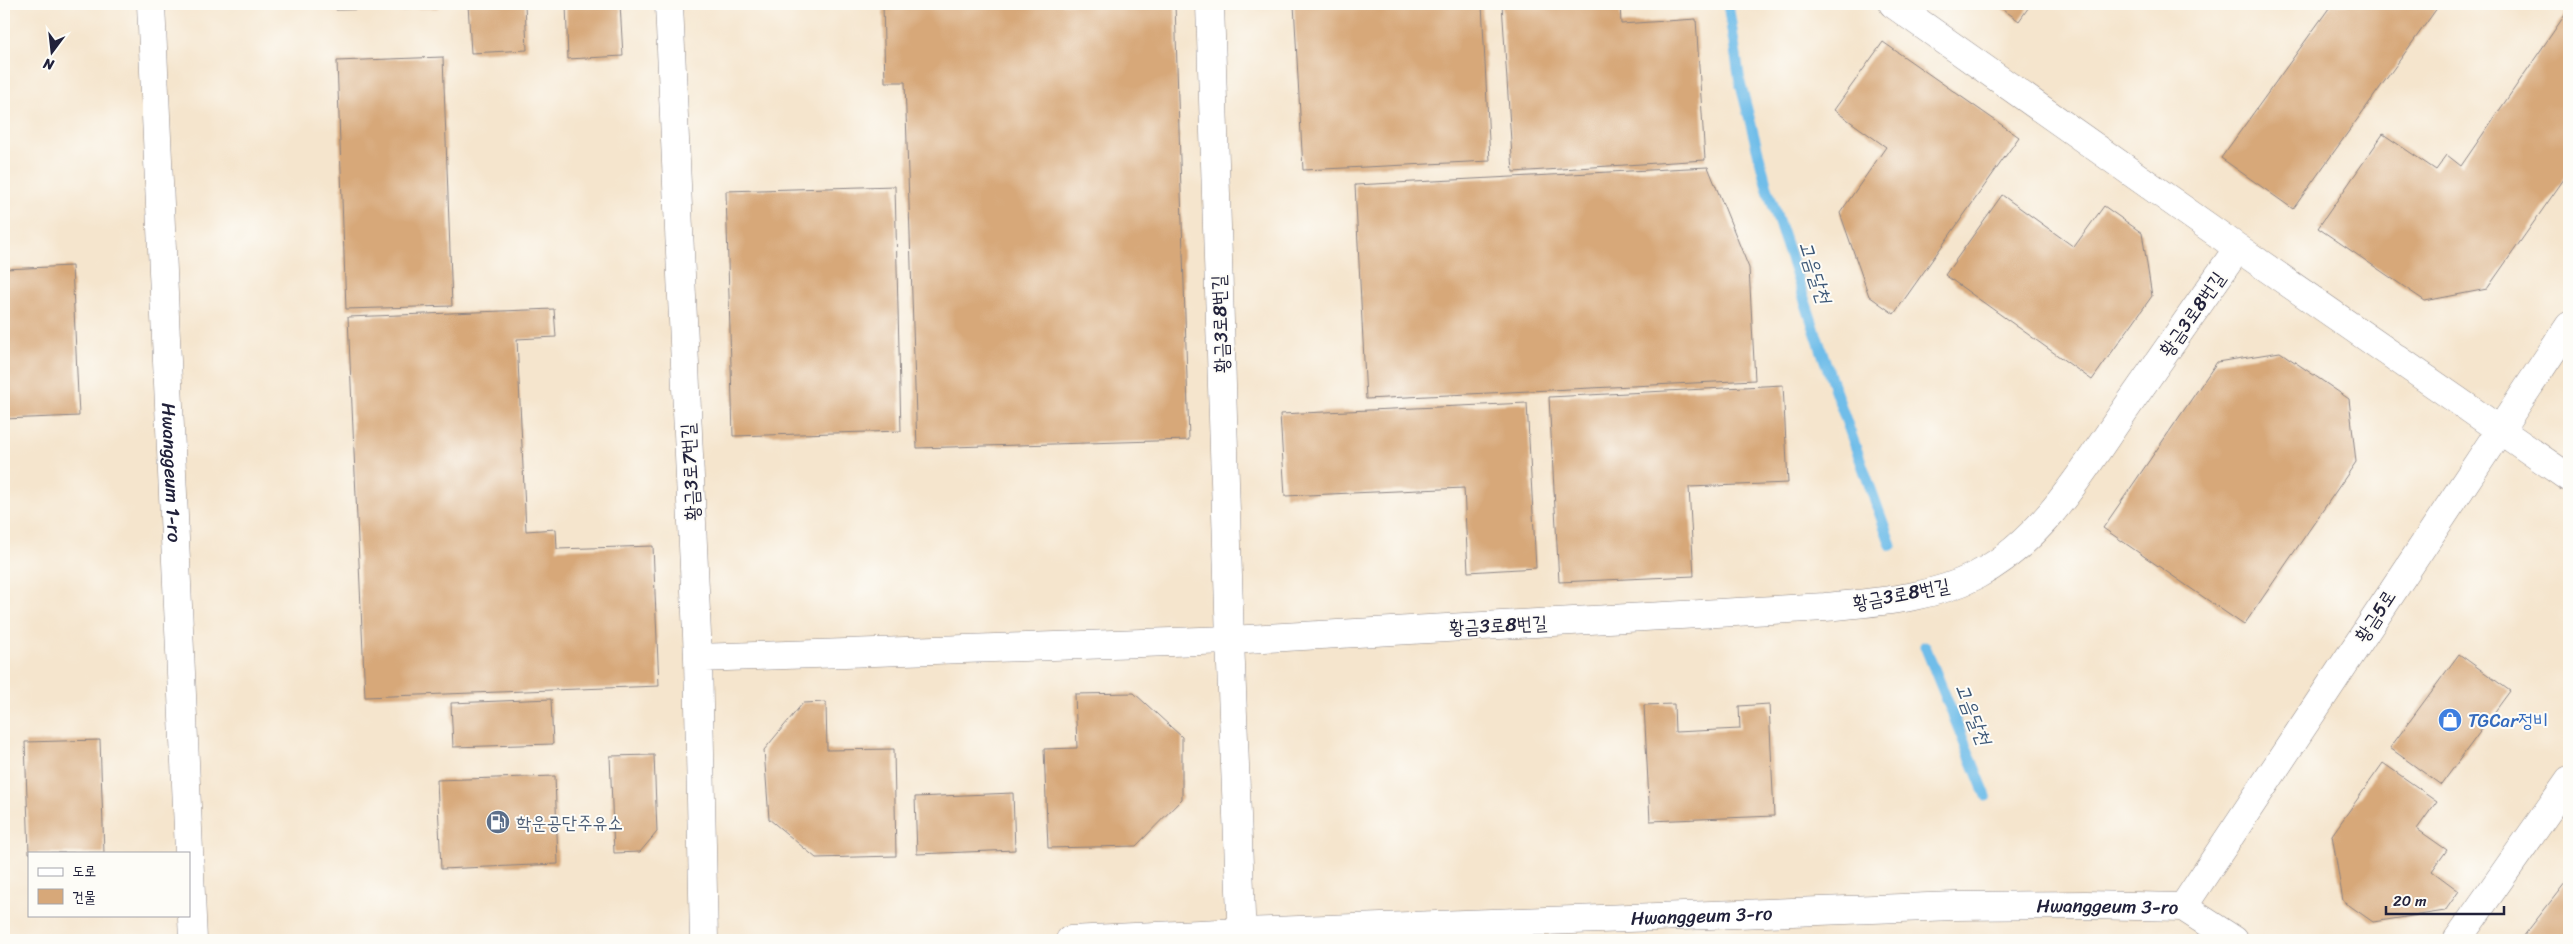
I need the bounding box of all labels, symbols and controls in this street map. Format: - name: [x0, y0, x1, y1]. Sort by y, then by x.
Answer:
- north arrow: [28, 28, 78, 78]
- text: N: [41, 51, 58, 78]
- water label: 고음달천: [1788, 236, 1842, 310]
- street label: 황금3로8번길: [2150, 264, 2234, 364]
- street label: 황금3로8번길: [1202, 274, 1238, 374]
- street label: Hwanggeum 1-ro: [152, 402, 192, 543]
- street label: 황금3로7번길: [671, 422, 709, 522]
- street label: 황금3로8번길: [1850, 568, 1952, 620]
- street label: 황금5로: [2346, 583, 2404, 649]
- street label: 황금3로8번길: [1448, 606, 1548, 644]
- water label: 고음달천: [1945, 678, 2002, 752]
- place label: TGCar정비: [2468, 704, 2549, 737]
- shop icon: TGCar정비: [2437, 707, 2463, 733]
- place label: 학운공단주유소: [516, 806, 623, 839]
- fuel station icon: 학운공단주유소: [485, 809, 511, 835]
- legend: [28, 852, 190, 916]
- text: 도로: [72, 858, 96, 884]
- text: 건물: [72, 884, 96, 910]
- scale bar: [2386, 884, 2503, 916]
- street label: Hwanggeum 3-ro: [2036, 888, 2179, 923]
- text: 20 m: [2393, 888, 2427, 914]
- street label: Hwanggeum 3-ro: [1630, 896, 1773, 934]

